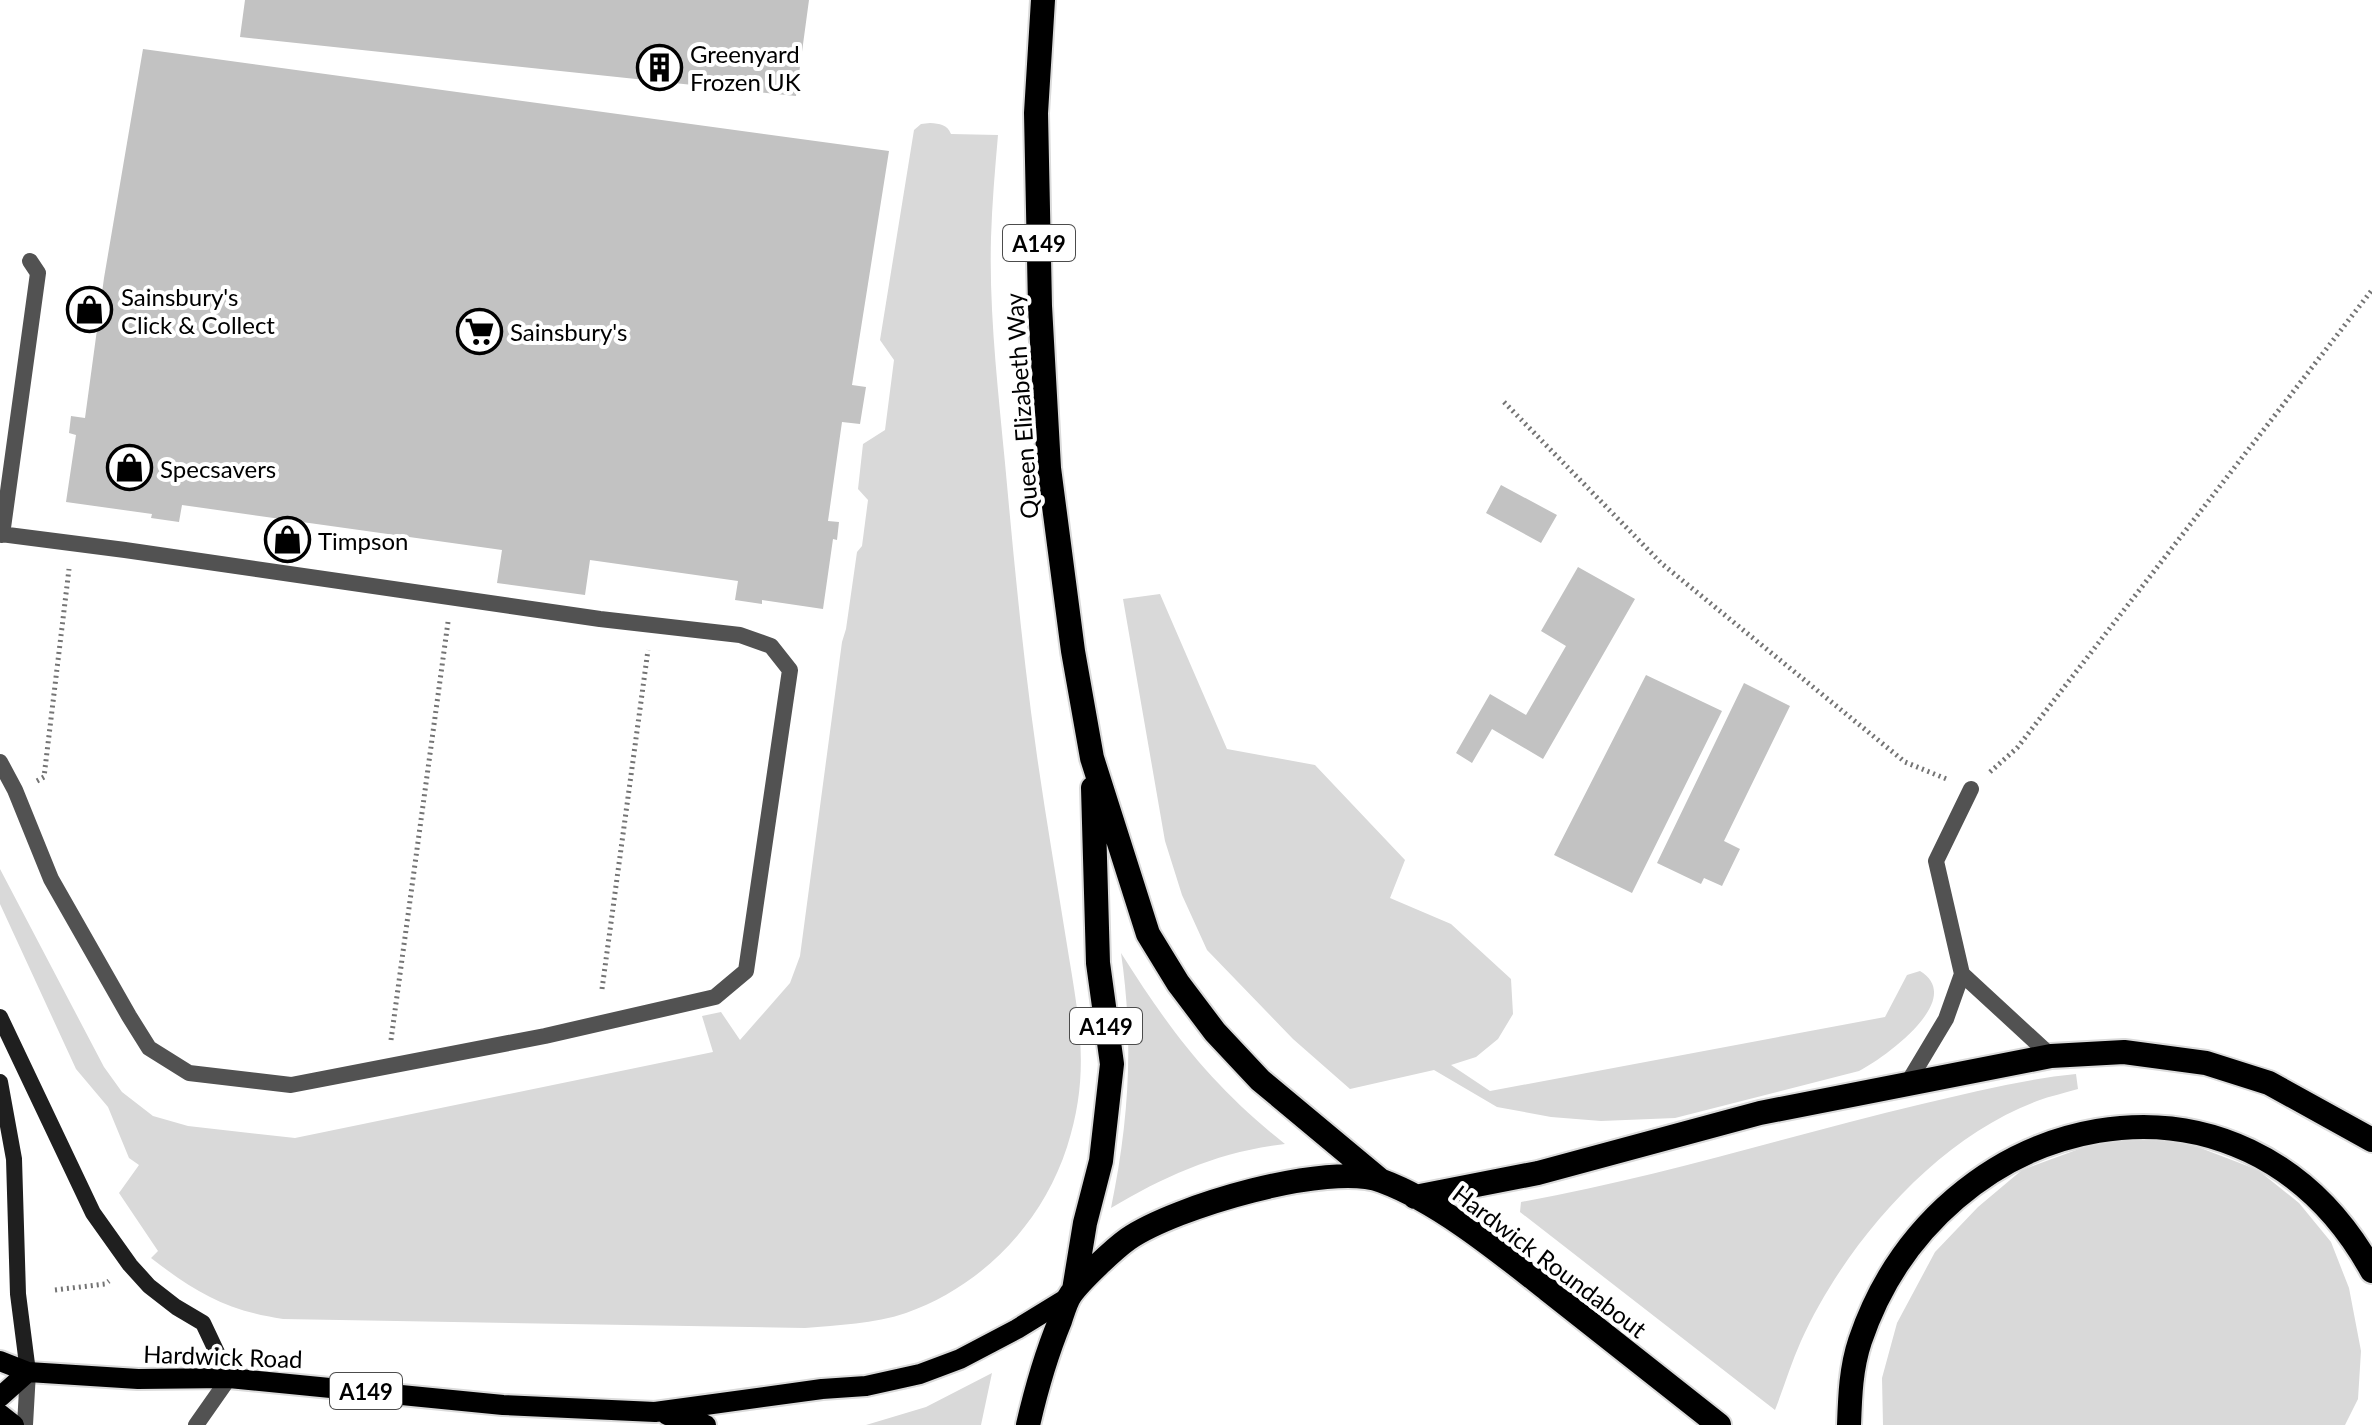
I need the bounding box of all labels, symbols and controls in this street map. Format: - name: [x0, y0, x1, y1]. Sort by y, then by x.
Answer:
- place label: Greenyard Frozen UK: [690, 39, 801, 96]
- building icon: Greenyard Frozen UK: [635, 43, 683, 91]
- road number: A149: [1003, 225, 1075, 261]
- place label: Sainsbury's Click & Collect: [121, 282, 275, 339]
- shop icon: Sainsbury's Click & Collect: [66, 286, 114, 334]
- street label: Queen Elizabeth Way: [999, 291, 1043, 520]
- supermarket icon: Sainsbury's: [455, 307, 503, 355]
- place label: Sainsbury's: [510, 317, 627, 346]
- shop icon: Specsavers: [105, 444, 153, 492]
- place label: Specsavers: [160, 454, 276, 483]
- shop icon: Timpson: [263, 516, 311, 564]
- place label: Timpson: [318, 526, 408, 555]
- road number: A149: [1070, 1008, 1142, 1044]
- street label: Hardwick Roundabout: [1447, 1179, 1653, 1344]
- street label: Hardwick Road: [143, 1339, 303, 1373]
- road number: A149: [330, 1373, 402, 1409]

